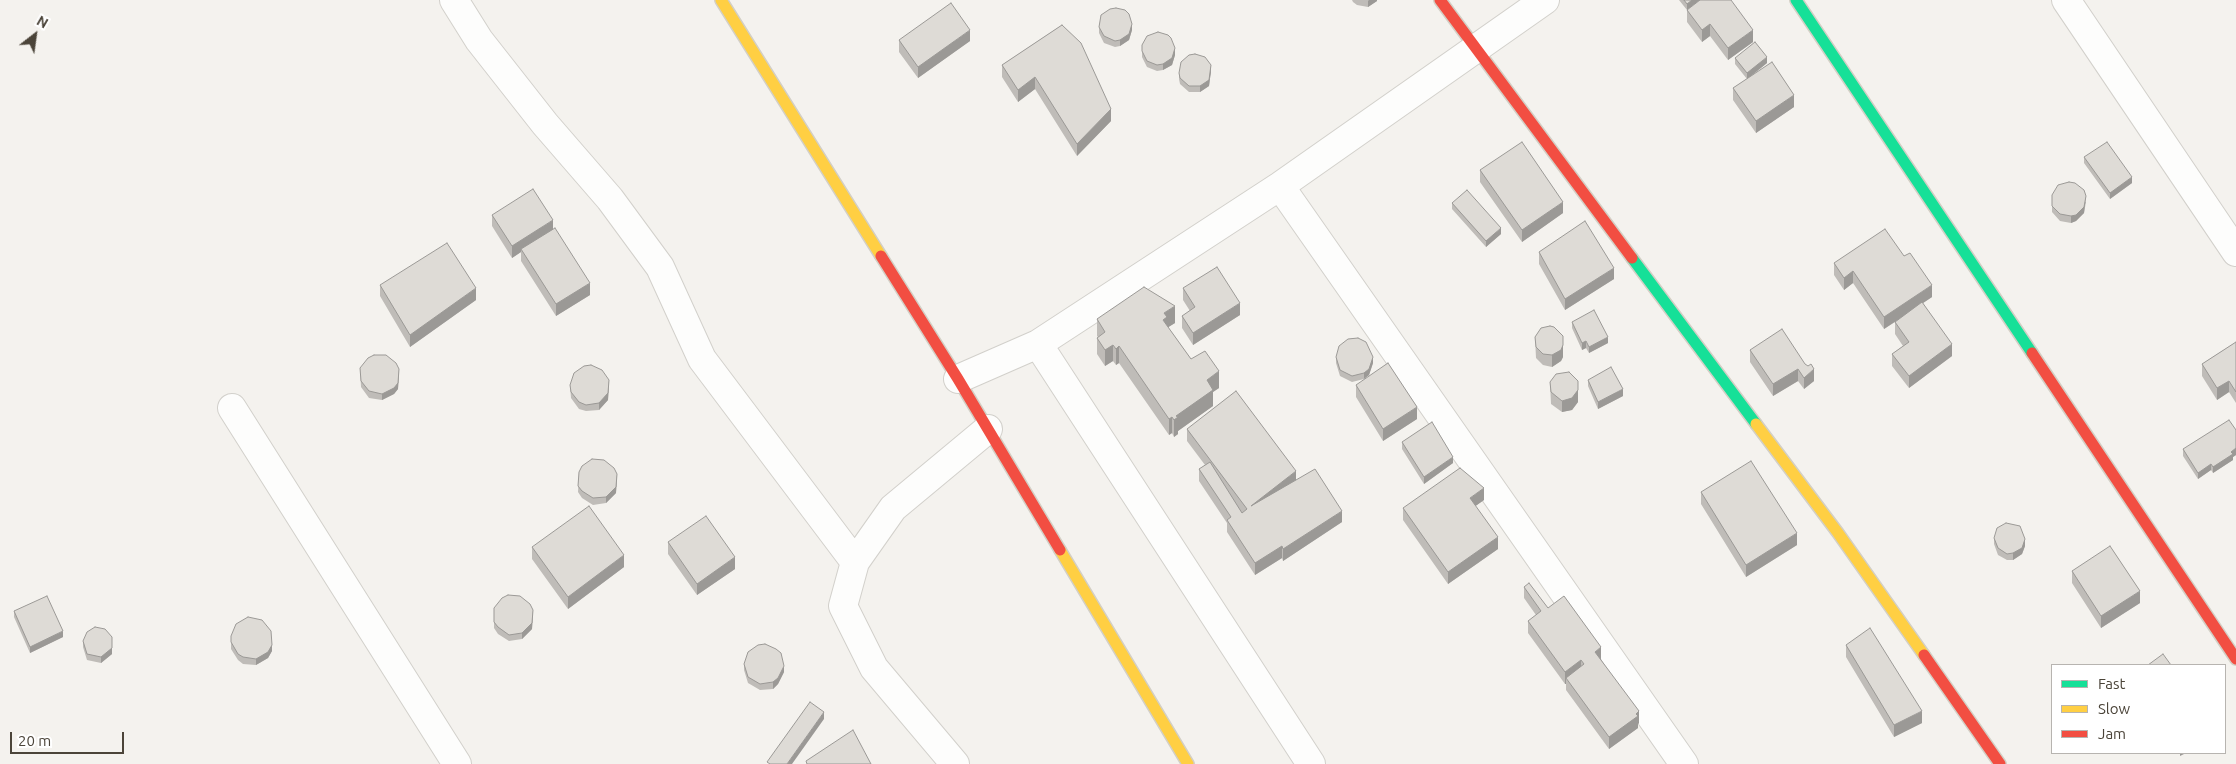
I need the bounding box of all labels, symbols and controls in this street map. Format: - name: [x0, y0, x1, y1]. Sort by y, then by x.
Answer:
- north arrow: [10, 10, 60, 60]
- text: N: [34, 12, 51, 32]
- legend: [2051, 664, 2226, 754]
- text: Fast: [2098, 675, 2125, 692]
- text: Slow: [2098, 700, 2130, 717]
- scale bar: [12, 722, 126, 754]
- text: Jam: [2098, 725, 2126, 742]
- text: 20 m: [18, 732, 51, 749]

